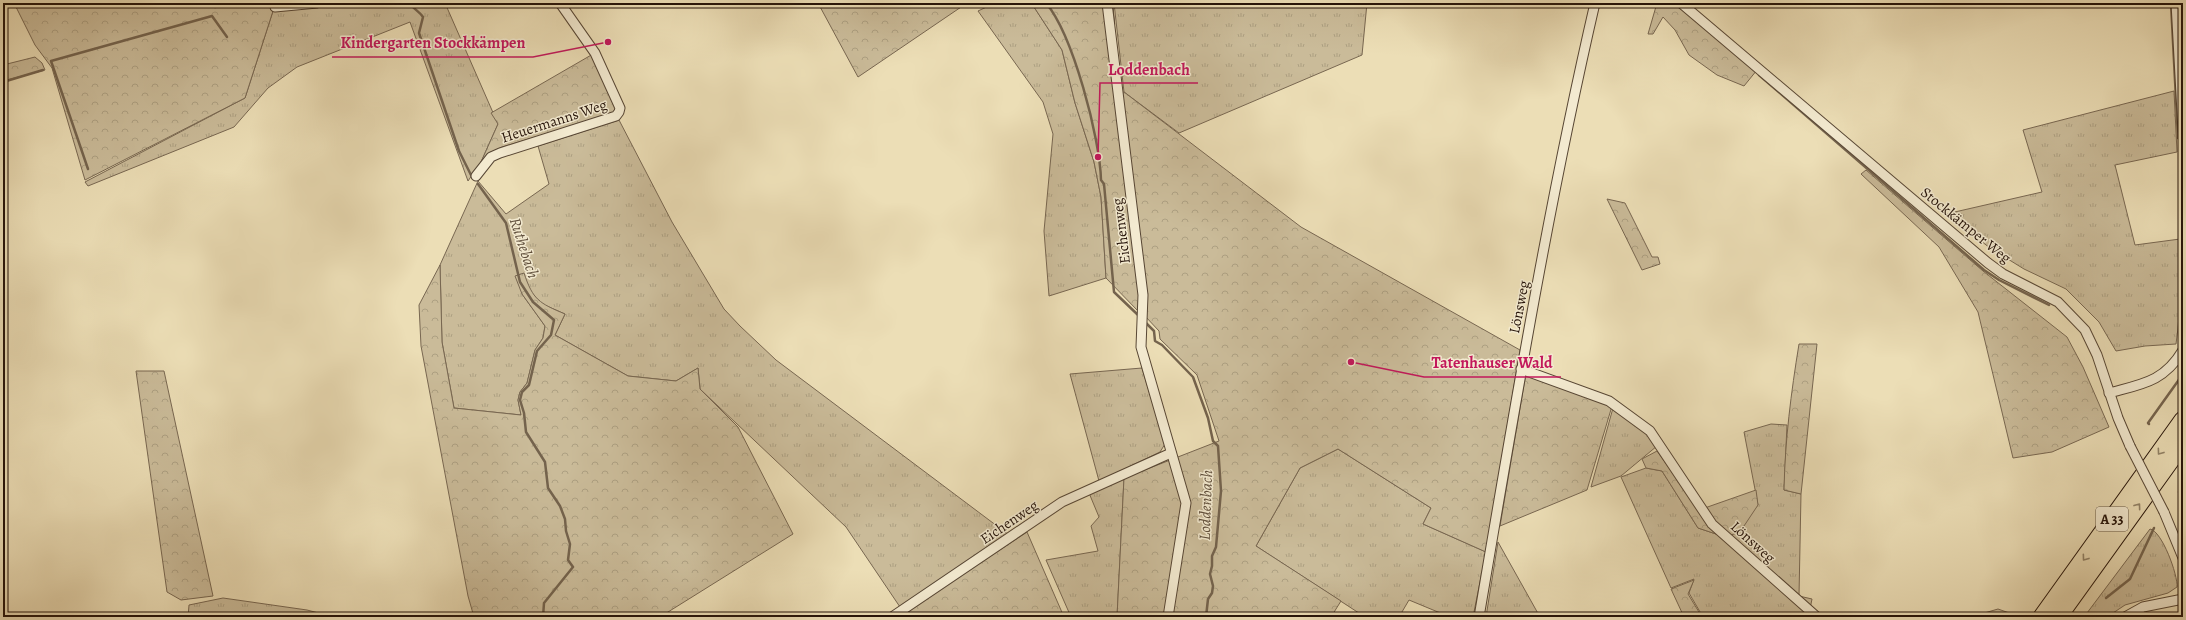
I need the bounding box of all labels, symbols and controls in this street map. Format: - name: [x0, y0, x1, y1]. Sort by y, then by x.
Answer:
- callout: Kindergarten Stockkämpen: [332, 29, 533, 57]
- text: Kindergarten Stockkämpen: [341, 32, 525, 54]
- callout: Loddenbach: [1100, 55, 1198, 83]
- text: Loddenbach: [1108, 59, 1190, 81]
- street label: Heuermanns Weg: [499, 94, 610, 148]
- street label: Stockkämper Weg: [1917, 182, 2016, 268]
- street label: Eichenweg: [1107, 197, 1135, 265]
- water label: Ruthebach: [504, 215, 544, 281]
- street label: Lönsweg: [1504, 278, 1534, 335]
- callout: Tatenhauser Wald: [1424, 349, 1561, 377]
- text: Tatenhauser Wald: [1431, 352, 1553, 374]
- one-way arrow: [2157, 448, 2165, 455]
- water label: Loddenbach: [1194, 469, 1218, 541]
- street label: Eichenweg: [976, 495, 1042, 549]
- one-way arrow: [2133, 503, 2141, 510]
- road number: A 33: [2096, 507, 2128, 531]
- street label: Lönsweg: [1726, 517, 1780, 568]
- one-way arrow: [2083, 553, 2090, 560]

